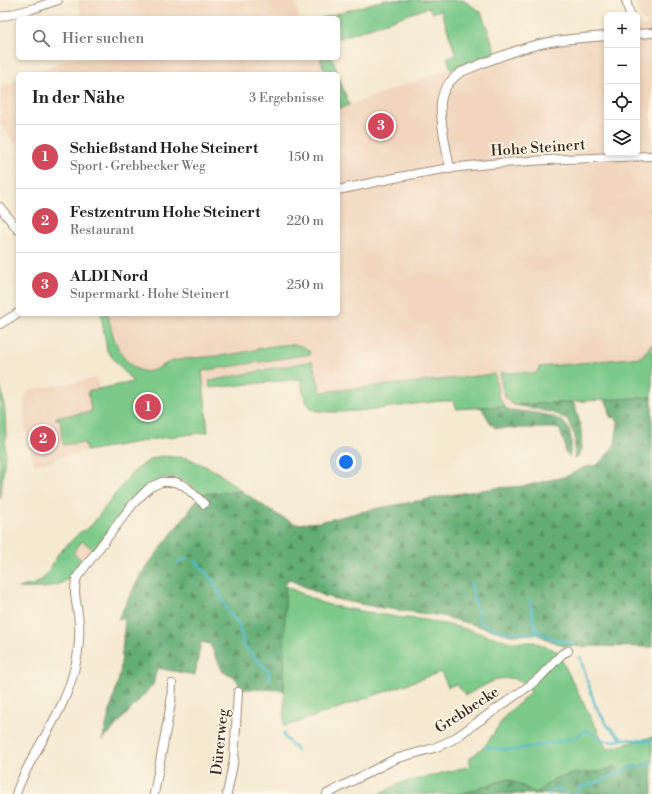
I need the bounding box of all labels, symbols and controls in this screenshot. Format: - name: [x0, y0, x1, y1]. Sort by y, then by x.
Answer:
- map controls: [604, 12, 640, 156]
- button: +: [604, 12, 640, 48]
- search box: [16, 16, 340, 60]
- icon: search: [30, 27, 52, 49]
- text: Hier suchen: [62, 29, 144, 48]
- button: −: [604, 48, 640, 84]
- button: locate: [604, 84, 640, 120]
- text: In der Nähe: [32, 87, 125, 109]
- text: 3 Ergebnisse: [249, 90, 324, 106]
- pin: 3: [368, 111, 394, 141]
- button: layers: [604, 120, 640, 156]
- street label: Hohe Steinert: [490, 135, 587, 161]
- text: Schießstand Hohe Steinert: [70, 139, 258, 158]
- text: 1: [42, 149, 48, 165]
- text: 150 m: [289, 149, 324, 165]
- text: Sport · Grebbecker Weg: [70, 158, 206, 174]
- text: Festzentrum Hohe Steinert: [70, 203, 261, 222]
- text: 2: [41, 213, 49, 229]
- text: 220 m: [286, 213, 324, 229]
- text: Restaurant: [70, 222, 135, 238]
- text: ALDI Nord: [70, 267, 149, 286]
- text: 3: [41, 277, 49, 293]
- text: 250 m: [287, 277, 324, 293]
- text: Supermarkt · Hohe Steinert: [70, 286, 230, 302]
- pin: 1: [135, 392, 161, 422]
- pin: 2: [30, 424, 56, 454]
- your location: [336, 452, 356, 472]
- street label: Grebbecke: [431, 682, 503, 738]
- street label: Dürerweg: [207, 708, 233, 776]

